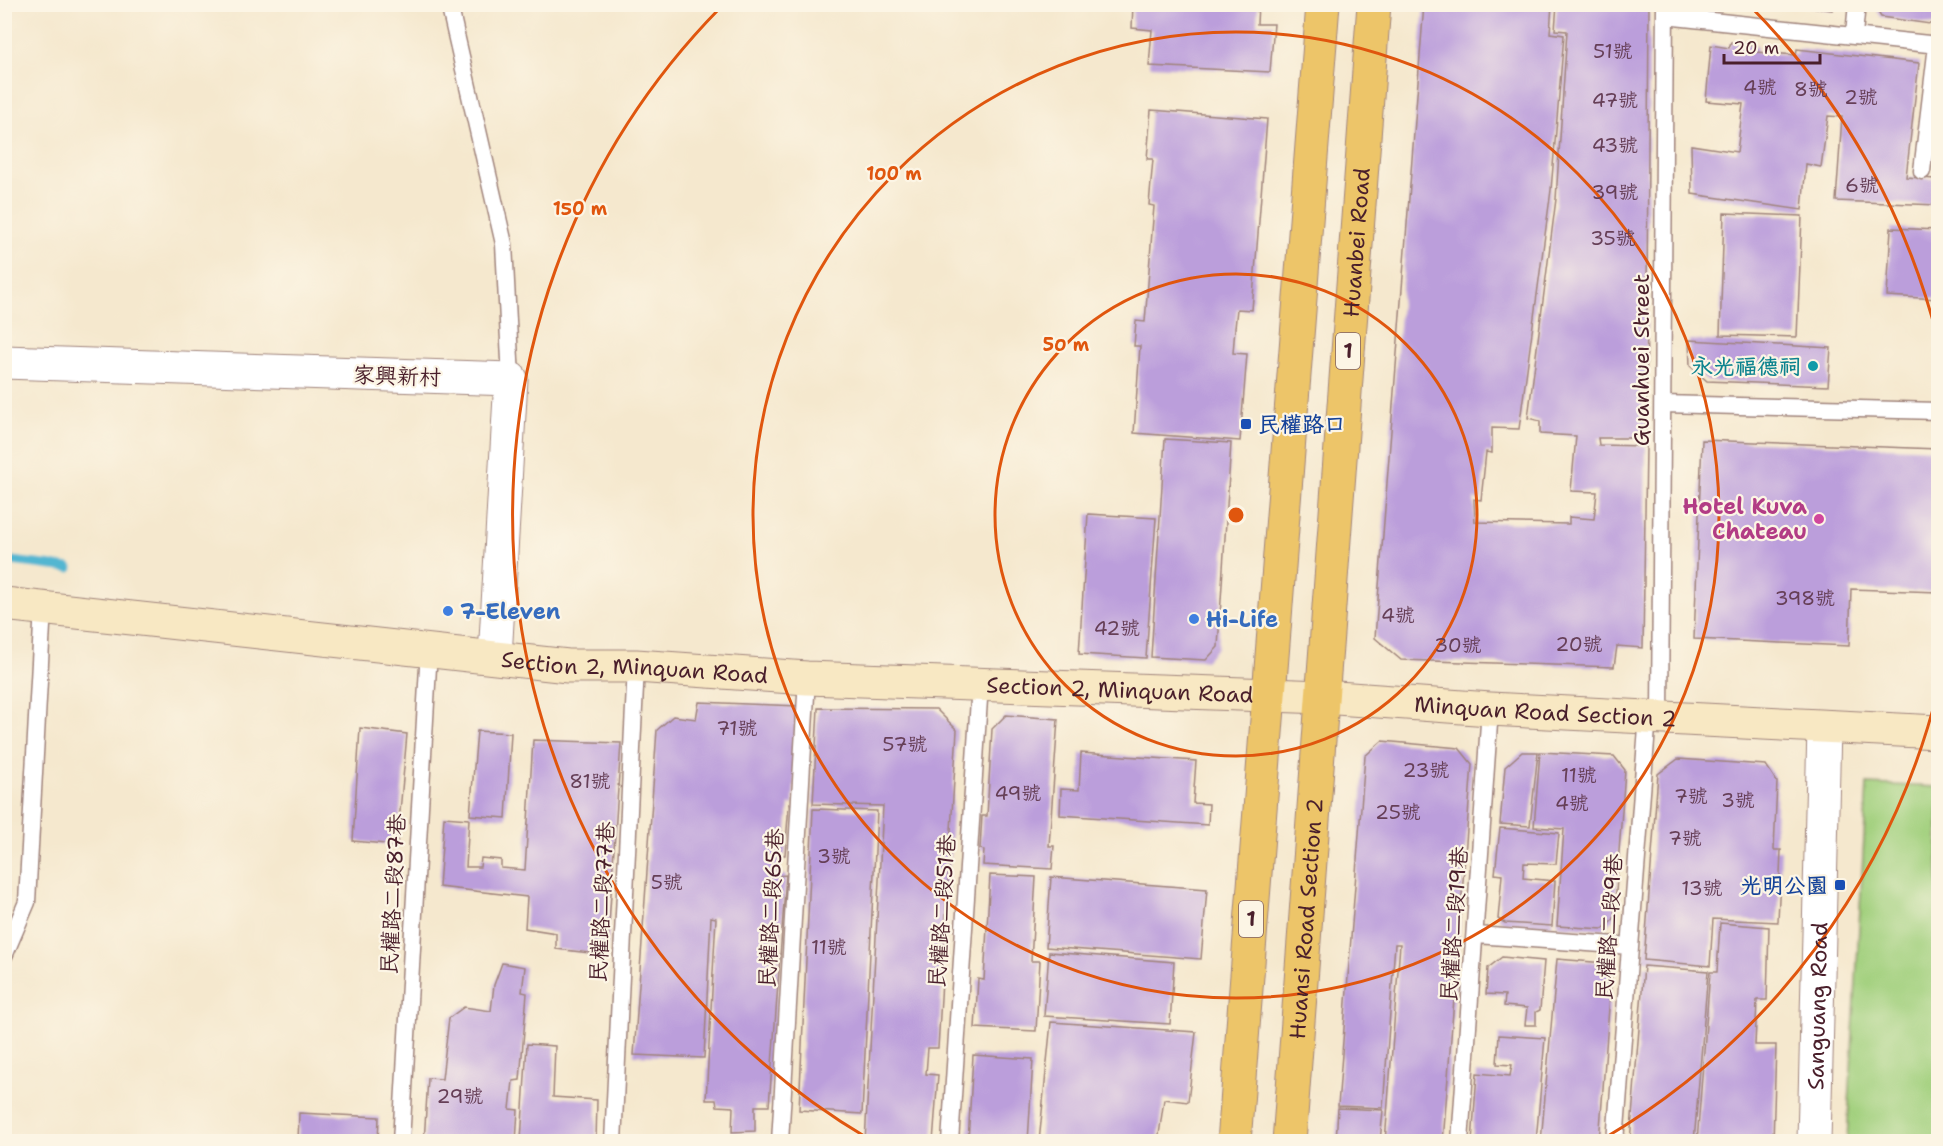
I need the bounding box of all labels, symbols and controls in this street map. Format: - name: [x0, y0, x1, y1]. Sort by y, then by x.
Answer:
- scale bar: [1724, 27, 1820, 65]
- text: 20 m: [1733, 36, 1779, 60]
- house number: 51號: [1593, 38, 1633, 64]
- house number: 4號: [1743, 74, 1777, 100]
- house number: 8號: [1794, 76, 1828, 102]
- house number: 2號: [1844, 84, 1878, 110]
- house number: 47號: [1592, 87, 1638, 113]
- house number: 43號: [1592, 132, 1638, 158]
- text: 100 m: [866, 162, 922, 186]
- street label: Huanbei Road: [1336, 167, 1376, 318]
- house number: 6號: [1845, 172, 1879, 198]
- house number: 39號: [1592, 179, 1638, 205]
- text: 150 m: [553, 197, 608, 221]
- house number: 35號: [1590, 225, 1636, 251]
- street label: Guanhuei Street: [1627, 274, 1656, 446]
- text: 50 m: [1043, 333, 1090, 357]
- road number: 1: [1336, 333, 1360, 369]
- place label: 永光福德祠: [1691, 352, 1801, 381]
- marker: 永光福德祠: [1806, 359, 1820, 373]
- street label: 家興新村: [353, 360, 441, 392]
- place label: 民權路口: [1258, 410, 1346, 439]
- marker: 民權路口: [1239, 417, 1253, 431]
- place label: Hotel Kuva Chateau: [1683, 492, 1807, 546]
- centre of rings: [1226, 505, 1246, 525]
- marker: Hotel Kuva Chateau: [1812, 512, 1826, 526]
- house number: 398號: [1775, 585, 1835, 611]
- place label: 7-Eleven: [460, 597, 561, 626]
- house number: 4號: [1381, 602, 1415, 628]
- marker: 7-Eleven: [441, 604, 455, 618]
- place label: Hi-Life: [1206, 605, 1278, 634]
- marker: Hi-Life: [1187, 612, 1201, 626]
- house number: 42號: [1094, 615, 1140, 641]
- house number: 20號: [1555, 631, 1603, 657]
- house number: 30號: [1434, 632, 1482, 658]
- street label: Section 2, Minquan Road: [500, 644, 769, 690]
- street label: Section 2, Minquan Road: [986, 670, 1254, 709]
- street label: Minquan Road Section 2: [1413, 689, 1677, 733]
- house number: 71號: [716, 715, 758, 741]
- house number: 57號: [882, 731, 928, 757]
- house number: 23號: [1403, 757, 1449, 783]
- house number: 11號: [1561, 762, 1597, 788]
- house number: 81號: [569, 768, 611, 794]
- house number: 49號: [994, 780, 1042, 806]
- house number: 7號: [1674, 783, 1708, 809]
- house number: 3號: [1721, 787, 1755, 813]
- house number: 4號: [1555, 790, 1589, 816]
- street label: Huansi Road Section 2: [1282, 797, 1329, 1040]
- house number: 25號: [1375, 799, 1421, 825]
- street label: 民權路二段87巷: [374, 813, 412, 975]
- street label: 民權路二段77巷: [583, 821, 621, 983]
- house number: 7號: [1668, 825, 1702, 851]
- street label: 民權路二段65巷: [752, 827, 790, 989]
- street label: 民權路二段51巷: [922, 833, 962, 989]
- house number: 3號: [817, 843, 851, 869]
- street label: 民權路二段19巷: [1434, 845, 1474, 1003]
- street label: 民權路二段9巷: [1589, 852, 1629, 1002]
- house number: 5號: [651, 869, 683, 895]
- place label: 光明公園: [1740, 871, 1828, 900]
- house number: 13號: [1681, 875, 1723, 901]
- marker: 光明公園: [1833, 878, 1847, 892]
- road number: 1: [1239, 901, 1263, 937]
- street label: Sanguang Road: [1801, 922, 1834, 1090]
- house number: 11號: [811, 934, 847, 960]
- house number: 29號: [437, 1083, 483, 1109]

